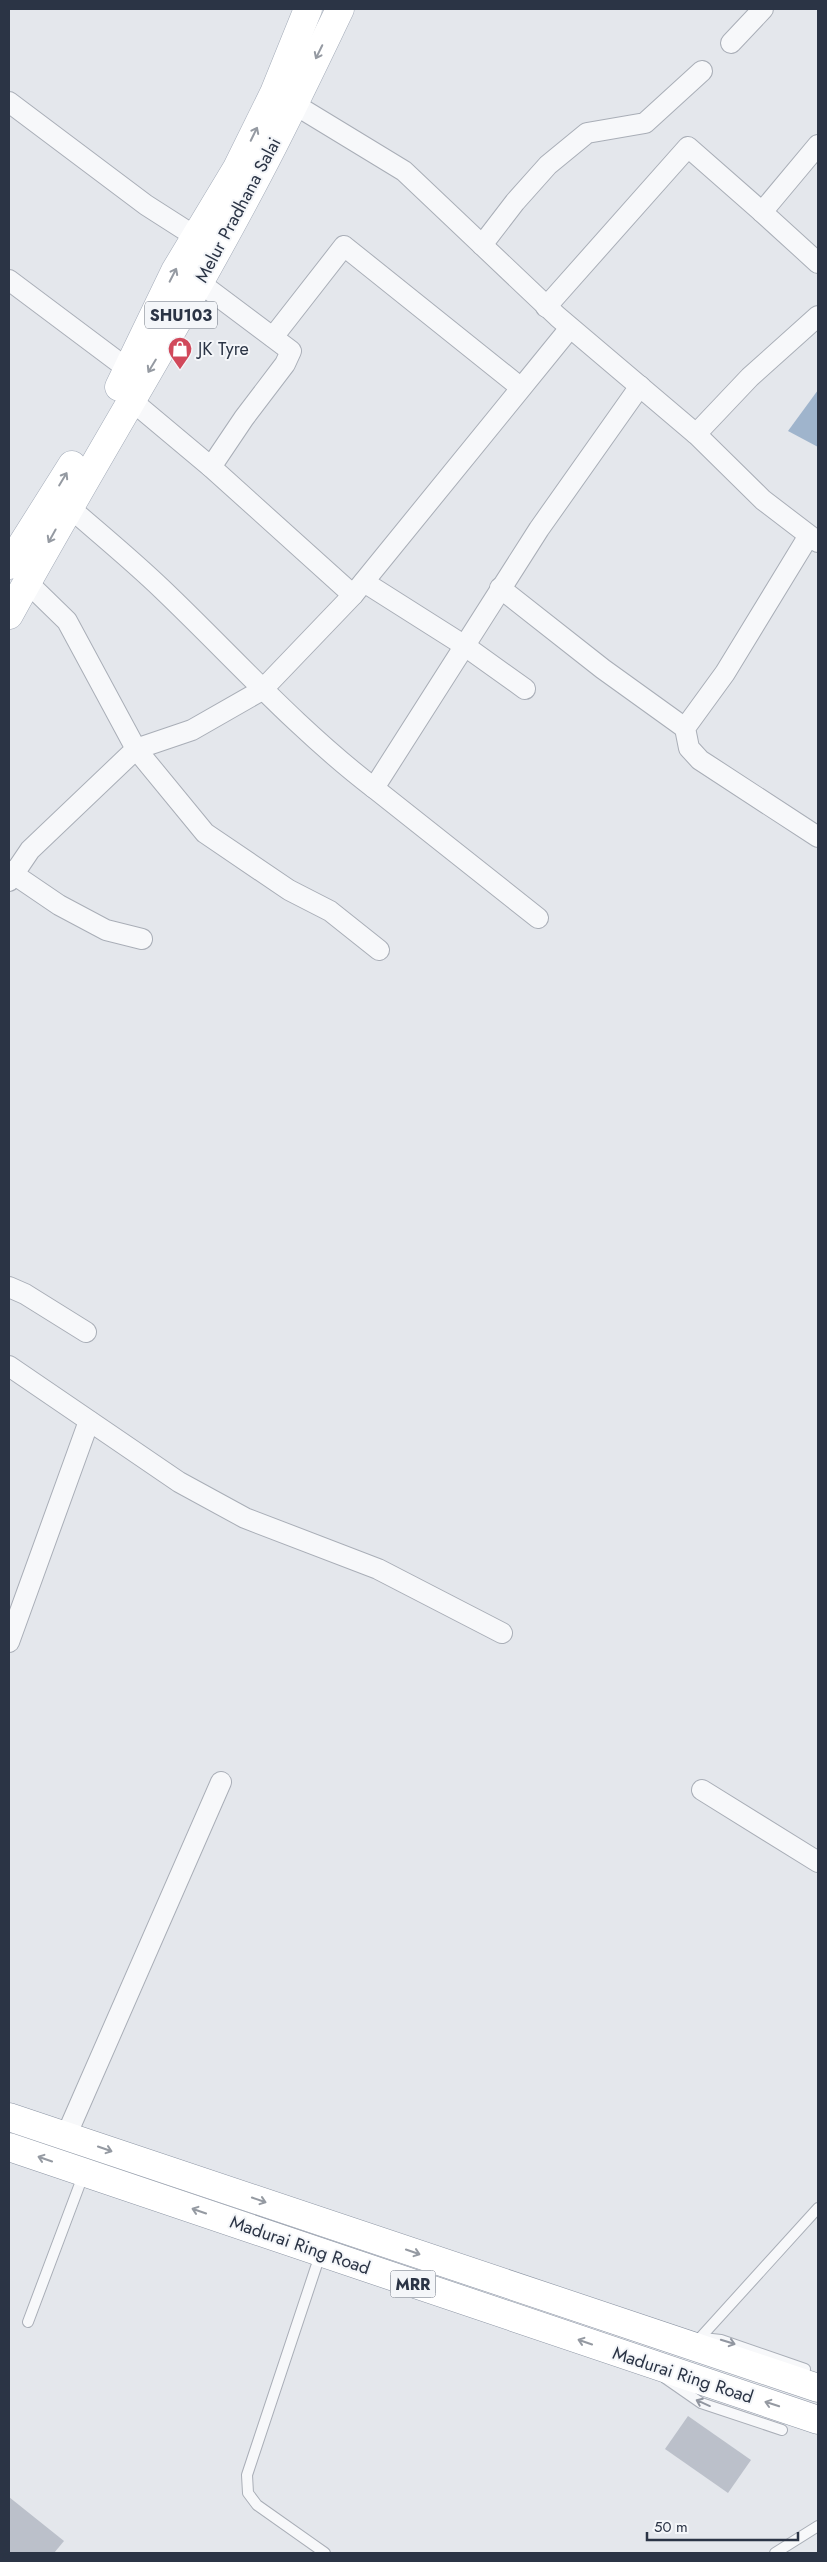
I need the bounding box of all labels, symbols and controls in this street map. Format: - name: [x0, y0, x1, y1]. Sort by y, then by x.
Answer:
- one-way arrow: [314, 45, 324, 60]
- one-way arrow: [249, 127, 259, 142]
- street label: Melur Pradhana Salai: [189, 133, 287, 287]
- one-way arrow: [169, 268, 178, 283]
- road number: SHU103: [145, 302, 217, 328]
- shop icon: JK Tyre: [167, 336, 193, 370]
- place label: JK Tyre: [196, 336, 249, 362]
- one-way arrow: [146, 358, 156, 372]
- one-way arrow: [58, 473, 68, 487]
- one-way arrow: [47, 529, 57, 543]
- one-way arrow: [96, 2145, 112, 2154]
- one-way arrow: [37, 2154, 53, 2164]
- one-way arrow: [251, 2196, 267, 2206]
- one-way arrow: [191, 2206, 207, 2215]
- street label: Madurai Ring Road: [226, 2209, 374, 2281]
- one-way arrow: [405, 2248, 420, 2257]
- road number: MRR: [390, 2270, 436, 2298]
- one-way arrow: [577, 2337, 593, 2347]
- one-way arrow: [719, 2338, 735, 2348]
- street label: Madurai Ring Road: [609, 2340, 757, 2410]
- one-way arrow: [696, 2397, 711, 2407]
- one-way arrow: [765, 2399, 780, 2408]
- scale bar: [647, 2510, 798, 2542]
- text: 50 m: [654, 2516, 688, 2538]

